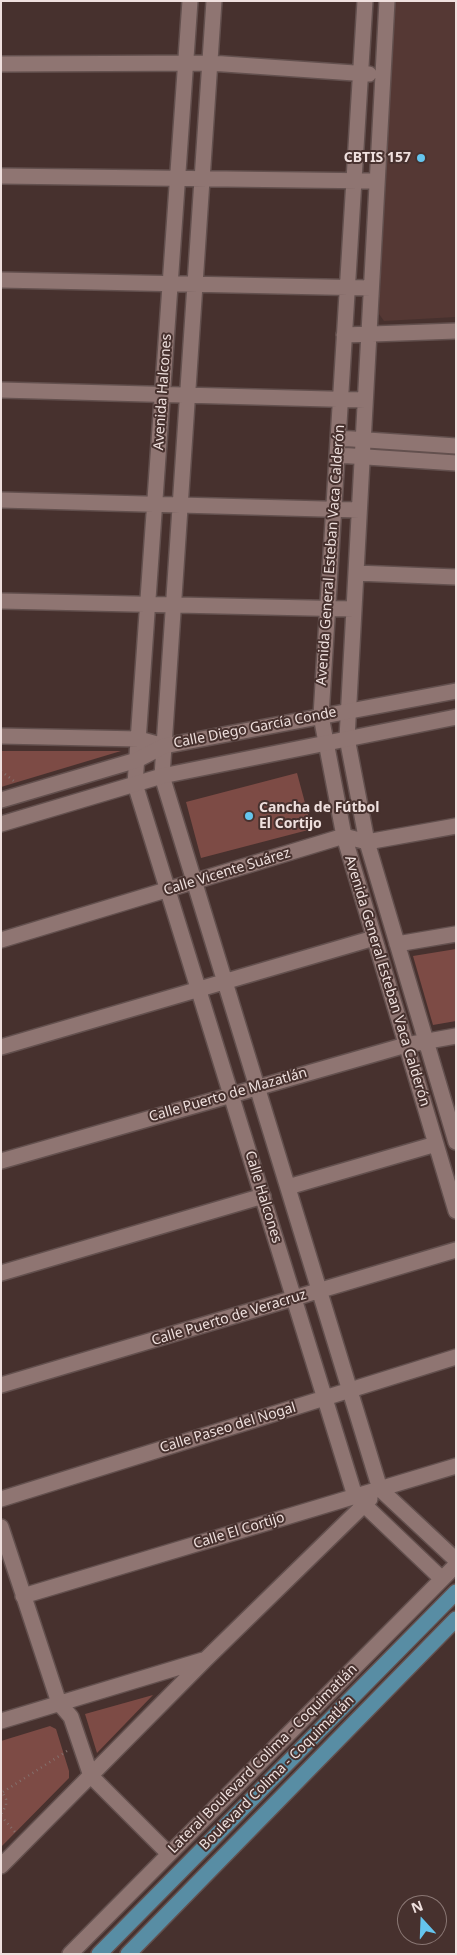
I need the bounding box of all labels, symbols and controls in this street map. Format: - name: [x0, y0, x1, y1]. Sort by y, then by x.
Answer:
- place label: CBTIS 157: [344, 150, 411, 166]
- marker: CBTIS 157: [415, 152, 427, 164]
- street label: Avenida Halcones: [151, 333, 175, 451]
- street label: Avenida General Esteban Vaca Calderón: [314, 424, 348, 686]
- street label: Calle Diego García Conde: [172, 704, 338, 752]
- place label: Cancha de Fútbol El Cortijo: [259, 800, 379, 832]
- marker: Cancha de Fútbol El Cortijo: [243, 810, 255, 822]
- street label: Calle Vicente Suárez: [162, 845, 292, 899]
- street label: Avenida General Esteban Vaca Calderón: [341, 854, 433, 1108]
- street label: Calle Puerto de Mazatlán: [147, 1064, 309, 1126]
- street label: Calle Halcones: [241, 1149, 285, 1245]
- street label: Calle Puerto de Veracruz: [150, 1286, 308, 1350]
- street label: Calle Paseo del Nogal: [158, 1399, 298, 1457]
- street label: Calle El Cortijo: [191, 1509, 287, 1553]
- street label: Lateral Boulevard Colima - Coquimatlán: [165, 1661, 361, 1857]
- street label: Boulevard Colima - Coquimatlán: [196, 1692, 358, 1854]
- north arrow: [397, 1895, 447, 1945]
- text: N: [408, 1896, 426, 1917]

